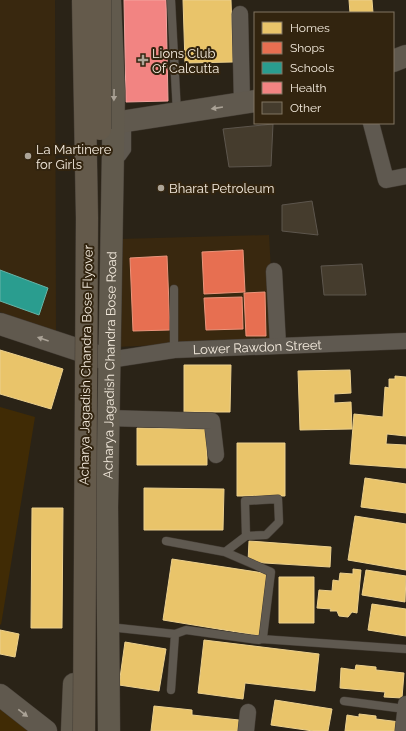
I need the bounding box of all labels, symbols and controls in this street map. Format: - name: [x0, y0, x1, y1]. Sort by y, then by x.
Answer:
- legend: [254, 12, 394, 124]
- text: Homes: [290, 21, 330, 35]
- text: Shops: [290, 41, 325, 55]
- place label: Lions Club Of Calcutta: [152, 46, 219, 76]
- marker: Lions Club Of Calcutta: [137, 54, 149, 66]
- text: Schools: [290, 61, 334, 75]
- text: Health: [290, 81, 327, 95]
- one-way arrow: [111, 89, 117, 102]
- text: Other: [290, 101, 322, 115]
- one-way arrow: [210, 105, 223, 111]
- place label: La Martinere for Girls: [36, 142, 112, 172]
- marker: La Martinere for Girls: [23, 151, 33, 161]
- place label: Bharat Petroleum: [169, 181, 274, 196]
- marker: Bharat Petroleum: [156, 183, 166, 193]
- street label: Acharya Jagadish Chandra Bose Flyover: [76, 244, 96, 485]
- street label: Acharya Jagadish Chandra Bose Road: [100, 251, 119, 479]
- one-way arrow: [37, 336, 49, 342]
- street label: Lower Rawdon Street: [192, 337, 323, 357]
- one-way arrow: [18, 709, 29, 717]

